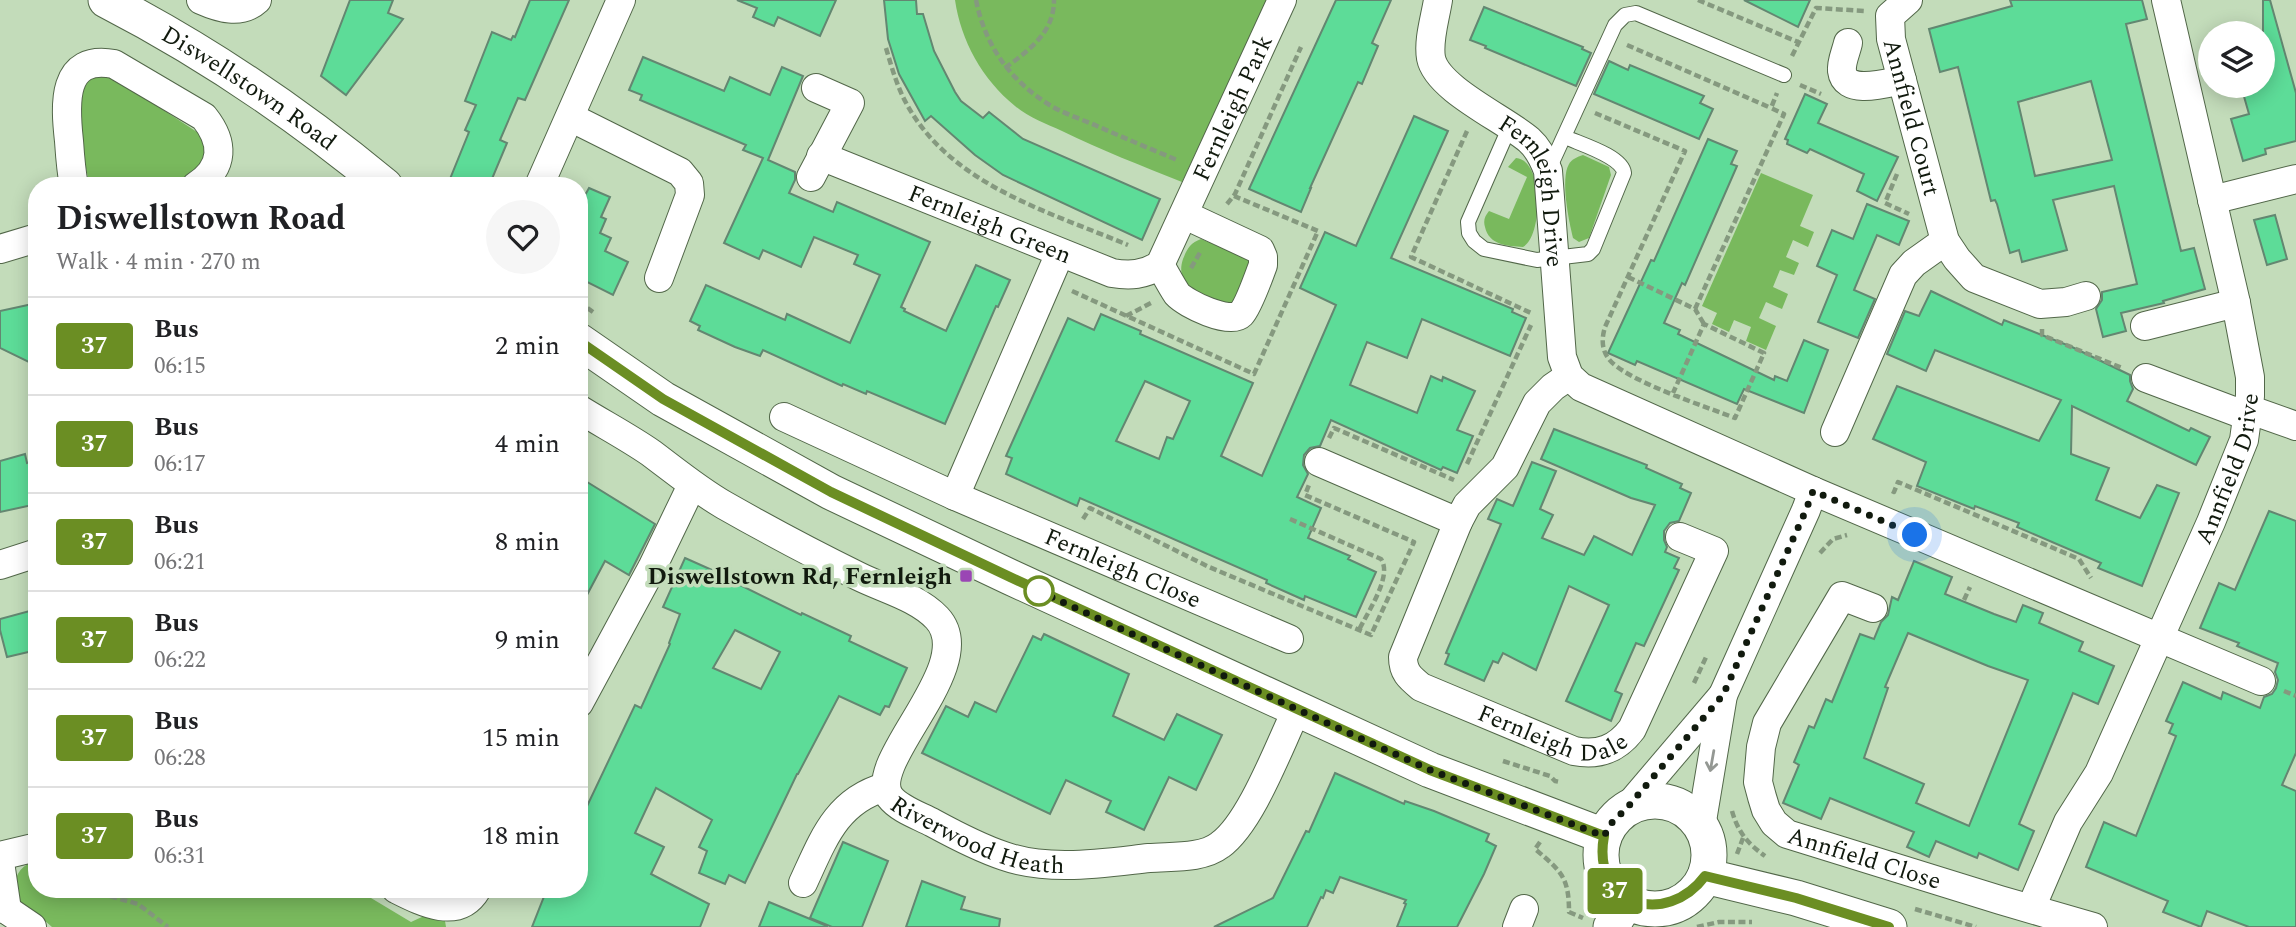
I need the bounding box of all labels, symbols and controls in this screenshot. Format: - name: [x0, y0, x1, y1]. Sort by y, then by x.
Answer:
- street label: Diswellstown Road: [154, 17, 344, 160]
- map controls: [2198, 21, 2275, 98]
- button: layers: [2198, 21, 2275, 98]
- street label: Fernleigh Park: [1184, 29, 1283, 187]
- street label: Annfield Court: [1873, 35, 1949, 200]
- street label: Fernleigh Drive: [1491, 106, 1572, 268]
- street label: Fernleigh Green: [902, 176, 1077, 274]
- text: Diswellstown Road: [56, 194, 346, 244]
- button: heart: [486, 200, 560, 274]
- text: Walk · 4 min · 270 m: [56, 245, 261, 280]
- text: Bus: [154, 309, 199, 349]
- text: 2 min: [495, 326, 560, 366]
- text: 37: [81, 328, 108, 364]
- text: 06:15: [154, 349, 206, 384]
- street label: Annfield Drive: [2186, 391, 2269, 550]
- text: Bus: [154, 407, 199, 447]
- text: 4 min: [495, 424, 560, 464]
- text: 37: [81, 426, 108, 462]
- text: 06:17: [154, 447, 206, 482]
- text: Bus: [154, 505, 199, 545]
- your location: [1897, 517, 1932, 552]
- street label: Fernleigh Close: [1038, 519, 1207, 618]
- text: 8 min: [495, 522, 560, 562]
- text: 37: [81, 524, 108, 560]
- text: 06:21: [154, 545, 206, 580]
- place label: Diswellstown Rd, Fernleigh: [647, 559, 952, 595]
- marker: Diswellstown Rd, Fernleigh: [958, 568, 974, 584]
- unlabelled marker: [1024, 576, 1054, 606]
- text: Bus: [154, 603, 199, 643]
- text: 9 min: [495, 620, 560, 660]
- text: 37: [81, 622, 108, 658]
- text: 06:22: [154, 643, 206, 678]
- street label: Fernleigh Dale: [1472, 696, 1636, 772]
- text: Bus: [154, 701, 199, 741]
- text: 15 min: [482, 718, 560, 758]
- text: 37: [81, 720, 108, 756]
- text: 06:28: [154, 741, 206, 776]
- one-way arrow: [1705, 749, 1718, 772]
- street label: Riverwood Heath: [882, 787, 1065, 884]
- text: Bus: [154, 799, 199, 839]
- text: 18 min: [482, 816, 560, 856]
- text: 37: [81, 818, 108, 854]
- street label: Annfield Close: [1783, 818, 1945, 900]
- text: 06:31: [154, 839, 206, 874]
- line badge: 37: [1584, 868, 1646, 914]
- text: 37: [1602, 873, 1628, 909]

